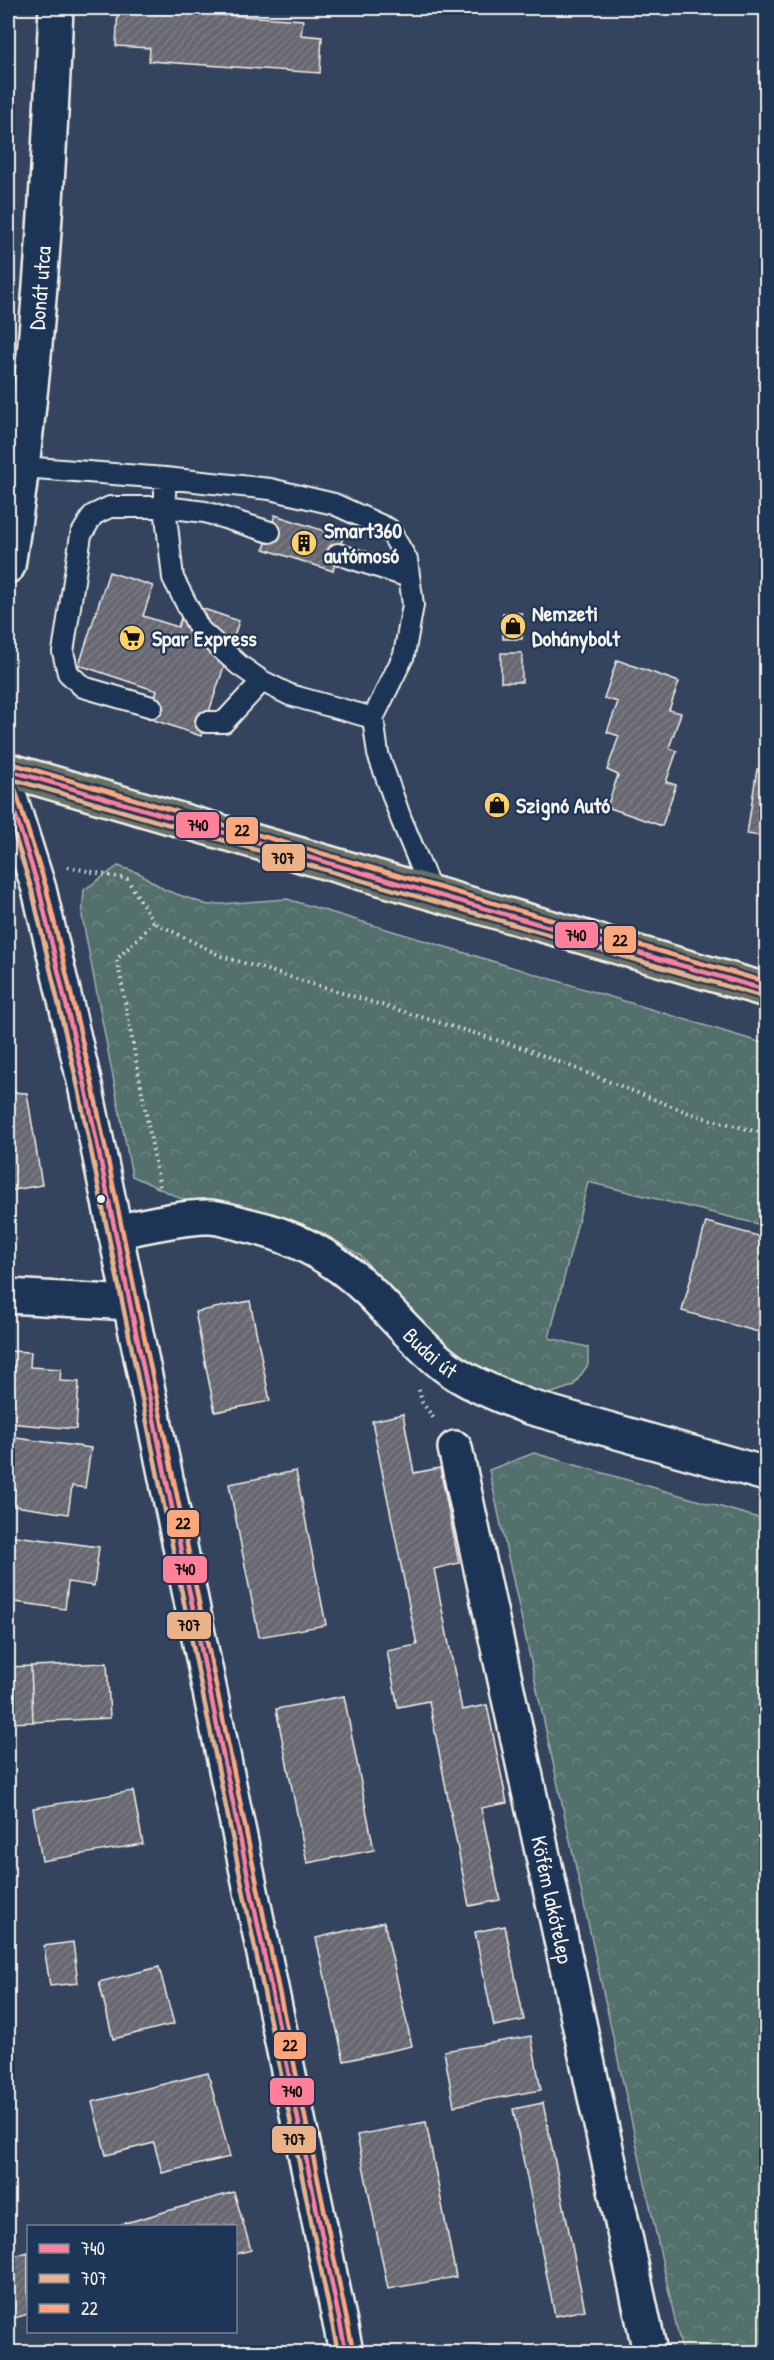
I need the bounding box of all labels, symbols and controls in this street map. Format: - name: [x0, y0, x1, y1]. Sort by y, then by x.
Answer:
- street label: Donát utca: [21, 244, 58, 331]
- place label: Smart360 autómosó: [324, 515, 402, 570]
- building icon: Smart360 autómosó: [289, 528, 319, 558]
- place label: Nemzeti Dohánybolt: [532, 598, 621, 654]
- shop icon: Nemzeti Dohánybolt: [498, 611, 528, 641]
- supermarket icon: Spar Express: [117, 623, 147, 653]
- place label: Spar Express: [152, 623, 257, 654]
- shop icon: Szignó Autó: [482, 790, 512, 820]
- place label: Szignó Autó: [516, 790, 610, 821]
- line badge: 740: [175, 811, 220, 839]
- text: 740: [186, 814, 209, 836]
- line badge: 22: [225, 816, 259, 845]
- text: 22: [235, 819, 250, 841]
- line badge: 707: [261, 843, 306, 872]
- text: 707: [270, 847, 295, 869]
- line badge: 740: [554, 921, 599, 949]
- text: 740: [564, 924, 587, 946]
- line badge: 22: [603, 925, 637, 954]
- text: 22: [613, 929, 628, 951]
- unlabelled marker: [95, 1193, 107, 1205]
- street label: Budai út: [397, 1321, 464, 1385]
- line badge: 22: [166, 1509, 200, 1538]
- text: 22: [176, 1512, 191, 1534]
- line badge: 740: [162, 1555, 208, 1584]
- text: 740: [173, 1558, 196, 1580]
- line badge: 707: [166, 1611, 212, 1640]
- text: 707: [176, 1614, 201, 1636]
- street label: Köfém lakótelep: [524, 1833, 581, 1967]
- line badge: 22: [273, 2031, 307, 2060]
- text: 22: [283, 2034, 298, 2056]
- line badge: 740: [269, 2077, 315, 2106]
- text: 740: [280, 2080, 303, 2102]
- line badge: 707: [271, 2125, 317, 2154]
- text: 707: [281, 2128, 306, 2150]
- legend: [27, 2225, 237, 2333]
- text: 740: [81, 2236, 105, 2261]
- text: 707: [81, 2266, 107, 2291]
- text: 22: [81, 2296, 98, 2321]

